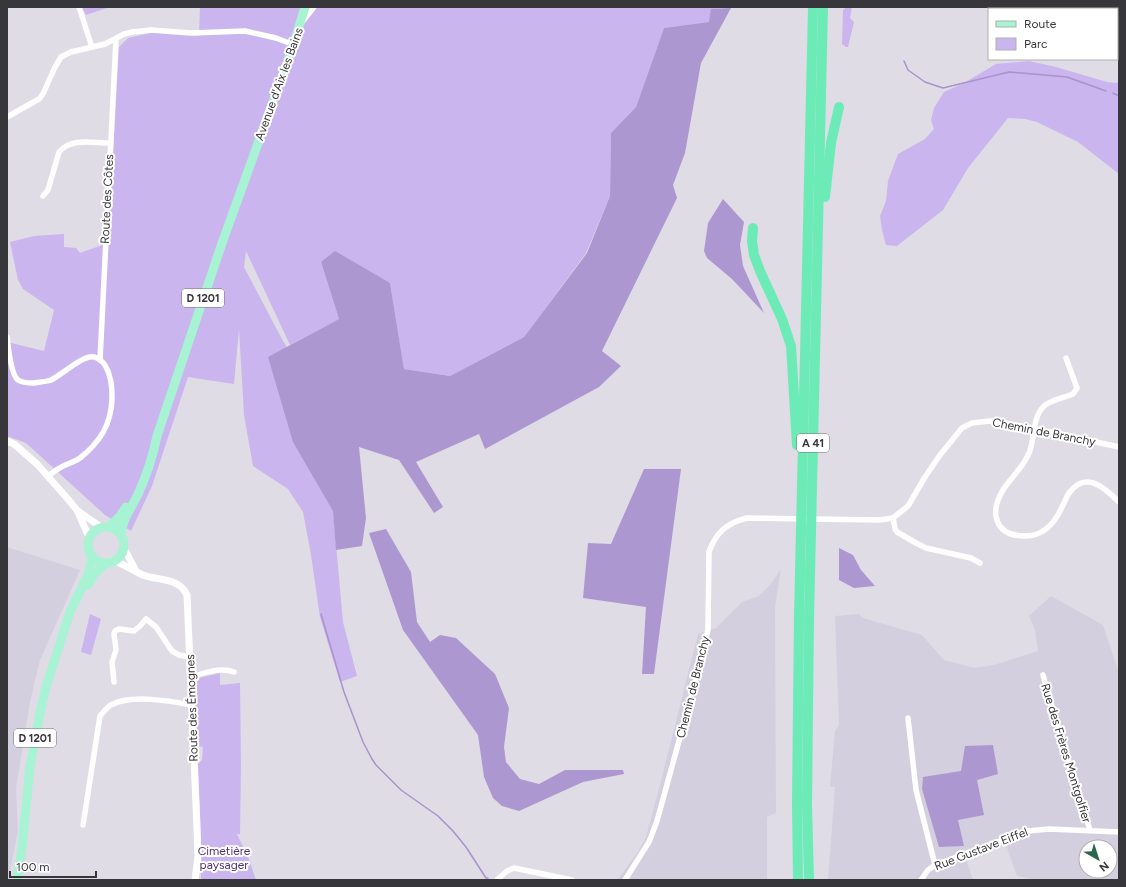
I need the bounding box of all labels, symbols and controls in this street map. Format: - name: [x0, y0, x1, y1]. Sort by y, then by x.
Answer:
- legend: [988, 8, 1118, 60]
- text: Route: [1024, 17, 1057, 31]
- street label: Avenue d'Aix les Bains: [252, 25, 306, 142]
- text: Parc: [1024, 37, 1048, 51]
- street label: Route des Côtes: [98, 153, 116, 244]
- road number: D 1201: [182, 289, 224, 307]
- street label: Chemin de Branchy: [991, 415, 1097, 449]
- road number: A 41: [797, 434, 829, 452]
- street label: Chemin de Branchy: [674, 634, 713, 739]
- street label: Route des Émognes: [183, 654, 201, 762]
- street label: Rue des Frères Montgolfier: [1038, 682, 1094, 824]
- road number: D 1201: [14, 729, 56, 747]
- street label: Rue Gustave Eiffel: [932, 825, 1030, 873]
- north arrow: [1078, 839, 1118, 879]
- park label: Cimetière paysager: [198, 844, 251, 872]
- scale bar: [10, 853, 96, 879]
- text: N: [1097, 859, 1111, 874]
- text: 100 m: [16, 860, 50, 874]

